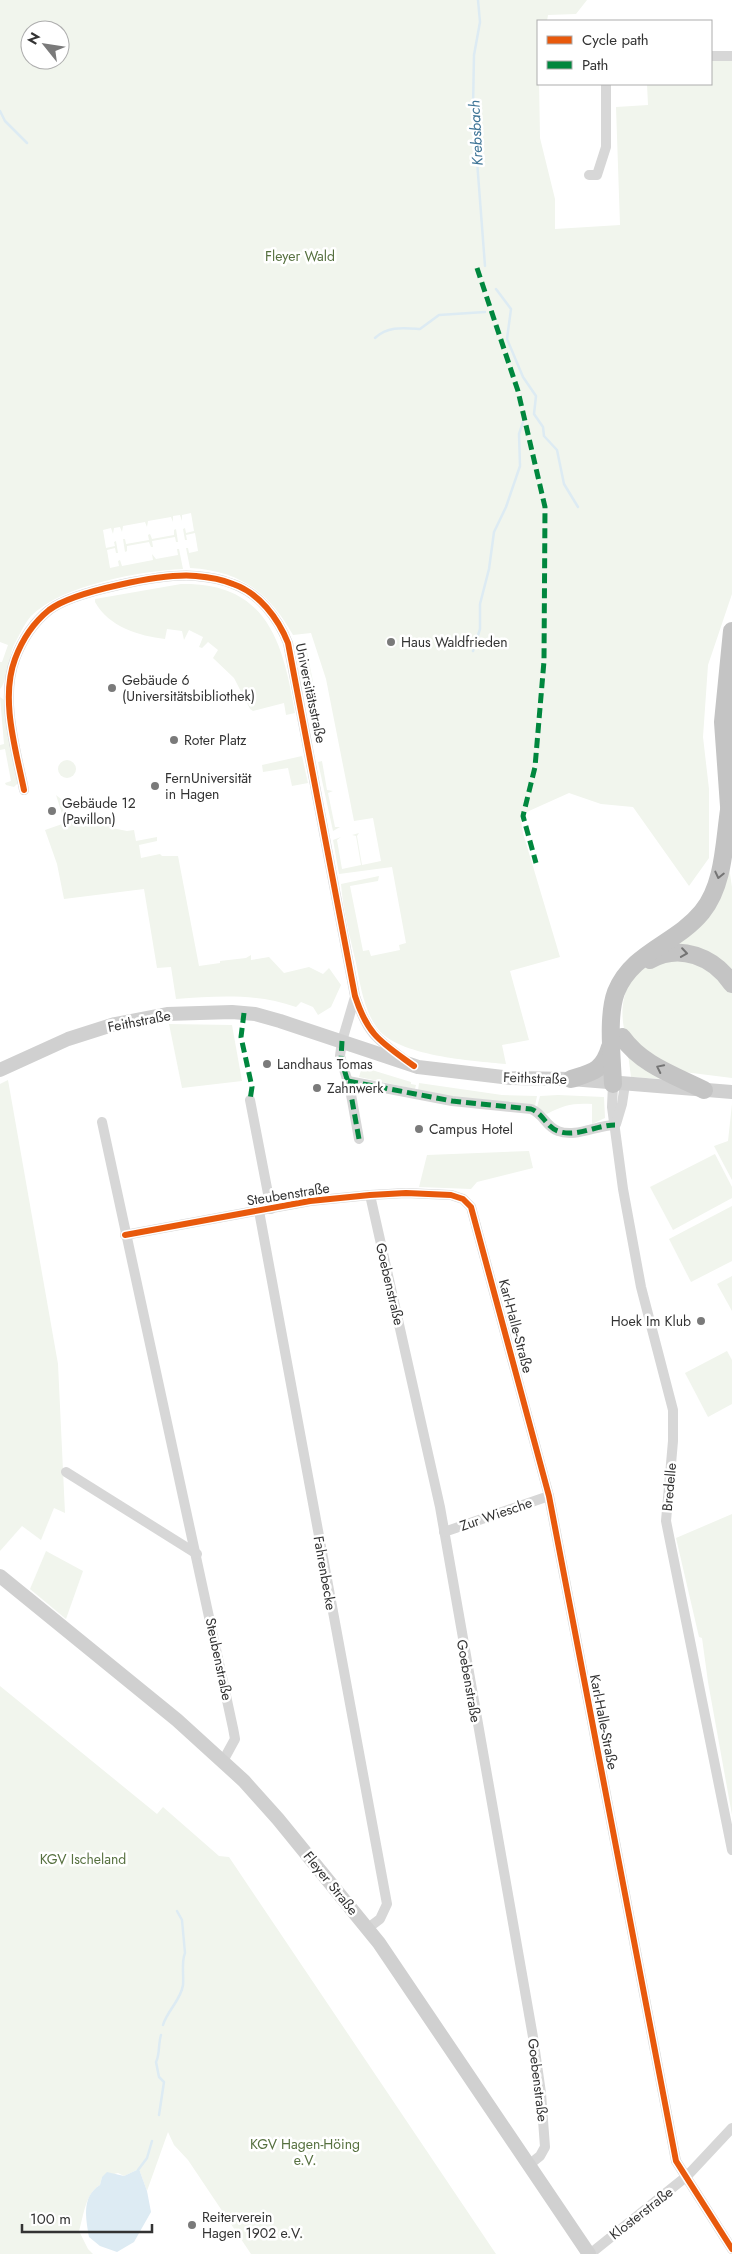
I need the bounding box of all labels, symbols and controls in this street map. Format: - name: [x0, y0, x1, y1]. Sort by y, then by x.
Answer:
- north arrow: [20, 20, 70, 70]
- legend: [537, 20, 712, 85]
- text: N: [22, 29, 45, 48]
- text: Cycle path: [582, 29, 649, 51]
- text: Path: [582, 54, 608, 76]
- water label: Krebsbach: [463, 100, 489, 166]
- park label: Fleyer Wald: [265, 246, 335, 266]
- place label: Haus Waldfrieden: [401, 632, 508, 652]
- marker: Haus Waldfrieden: [385, 636, 397, 648]
- street label: Universitätsstraße: [291, 641, 331, 745]
- place label: Gebäude 6 (Universitätsbibliothek): [122, 670, 255, 706]
- marker: Gebäude 6 (Universitätsbibliothek): [106, 682, 118, 694]
- place label: Roter Platz: [184, 730, 247, 750]
- marker: Roter Platz: [168, 734, 180, 746]
- place label: FernUniversität in Hagen: [165, 768, 252, 804]
- marker: FernUniversität in Hagen: [149, 780, 161, 792]
- place label: Gebäude 12 (Pavillon): [62, 793, 136, 829]
- marker: Gebäude 12 (Pavillon): [46, 805, 58, 817]
- one-way arrow: [714, 871, 725, 880]
- one-way arrow: [680, 947, 688, 958]
- street label: Feithstraße: [106, 1005, 172, 1037]
- place label: Landhaus Tomas: [277, 1054, 373, 1074]
- marker: Landhaus Tomas: [261, 1058, 273, 1070]
- one-way arrow: [656, 1064, 665, 1075]
- street label: Feithstraße: [503, 1067, 567, 1089]
- place label: Zahnwerk: [327, 1078, 384, 1098]
- marker: Zahnwerk: [311, 1082, 323, 1094]
- place label: Campus Hotel: [429, 1119, 513, 1139]
- marker: Campus Hotel: [413, 1123, 425, 1135]
- street label: Steubenstraße: [245, 1178, 331, 1210]
- street label: Goebenstraße: [371, 1241, 409, 1327]
- street label: Karl-Halle-Straße: [494, 1277, 538, 1375]
- place label: Hoek Im Klub: [611, 1311, 691, 1331]
- marker: Hoek Im Klub: [695, 1315, 707, 1327]
- street label: Bredelle: [657, 1462, 681, 1512]
- street label: Zur Wiesche: [457, 1492, 535, 1536]
- street label: Fahrenbecke: [309, 1534, 341, 1612]
- street label: Steubenstraße: [201, 1616, 237, 1702]
- street label: Goebenstraße: [452, 1638, 486, 1724]
- street label: Karl-Halle-Straße: [585, 1673, 623, 1771]
- street label: Fleyer Straße: [299, 1847, 363, 1919]
- park label: KGV Ischeland: [40, 1849, 126, 1869]
- street label: Goebenstraße: [523, 2037, 553, 2123]
- park label: KGV Hagen-Höing e.V.: [250, 2134, 360, 2170]
- street label: Klosterstraße: [605, 2182, 677, 2244]
- scale bar: [22, 2202, 152, 2234]
- place label: Reiterverein Hagen 1902 e.V.: [202, 2207, 303, 2243]
- text: 100 m: [30, 2208, 71, 2230]
- marker: Reiterverein Hagen 1902 e.V.: [186, 2219, 198, 2231]

